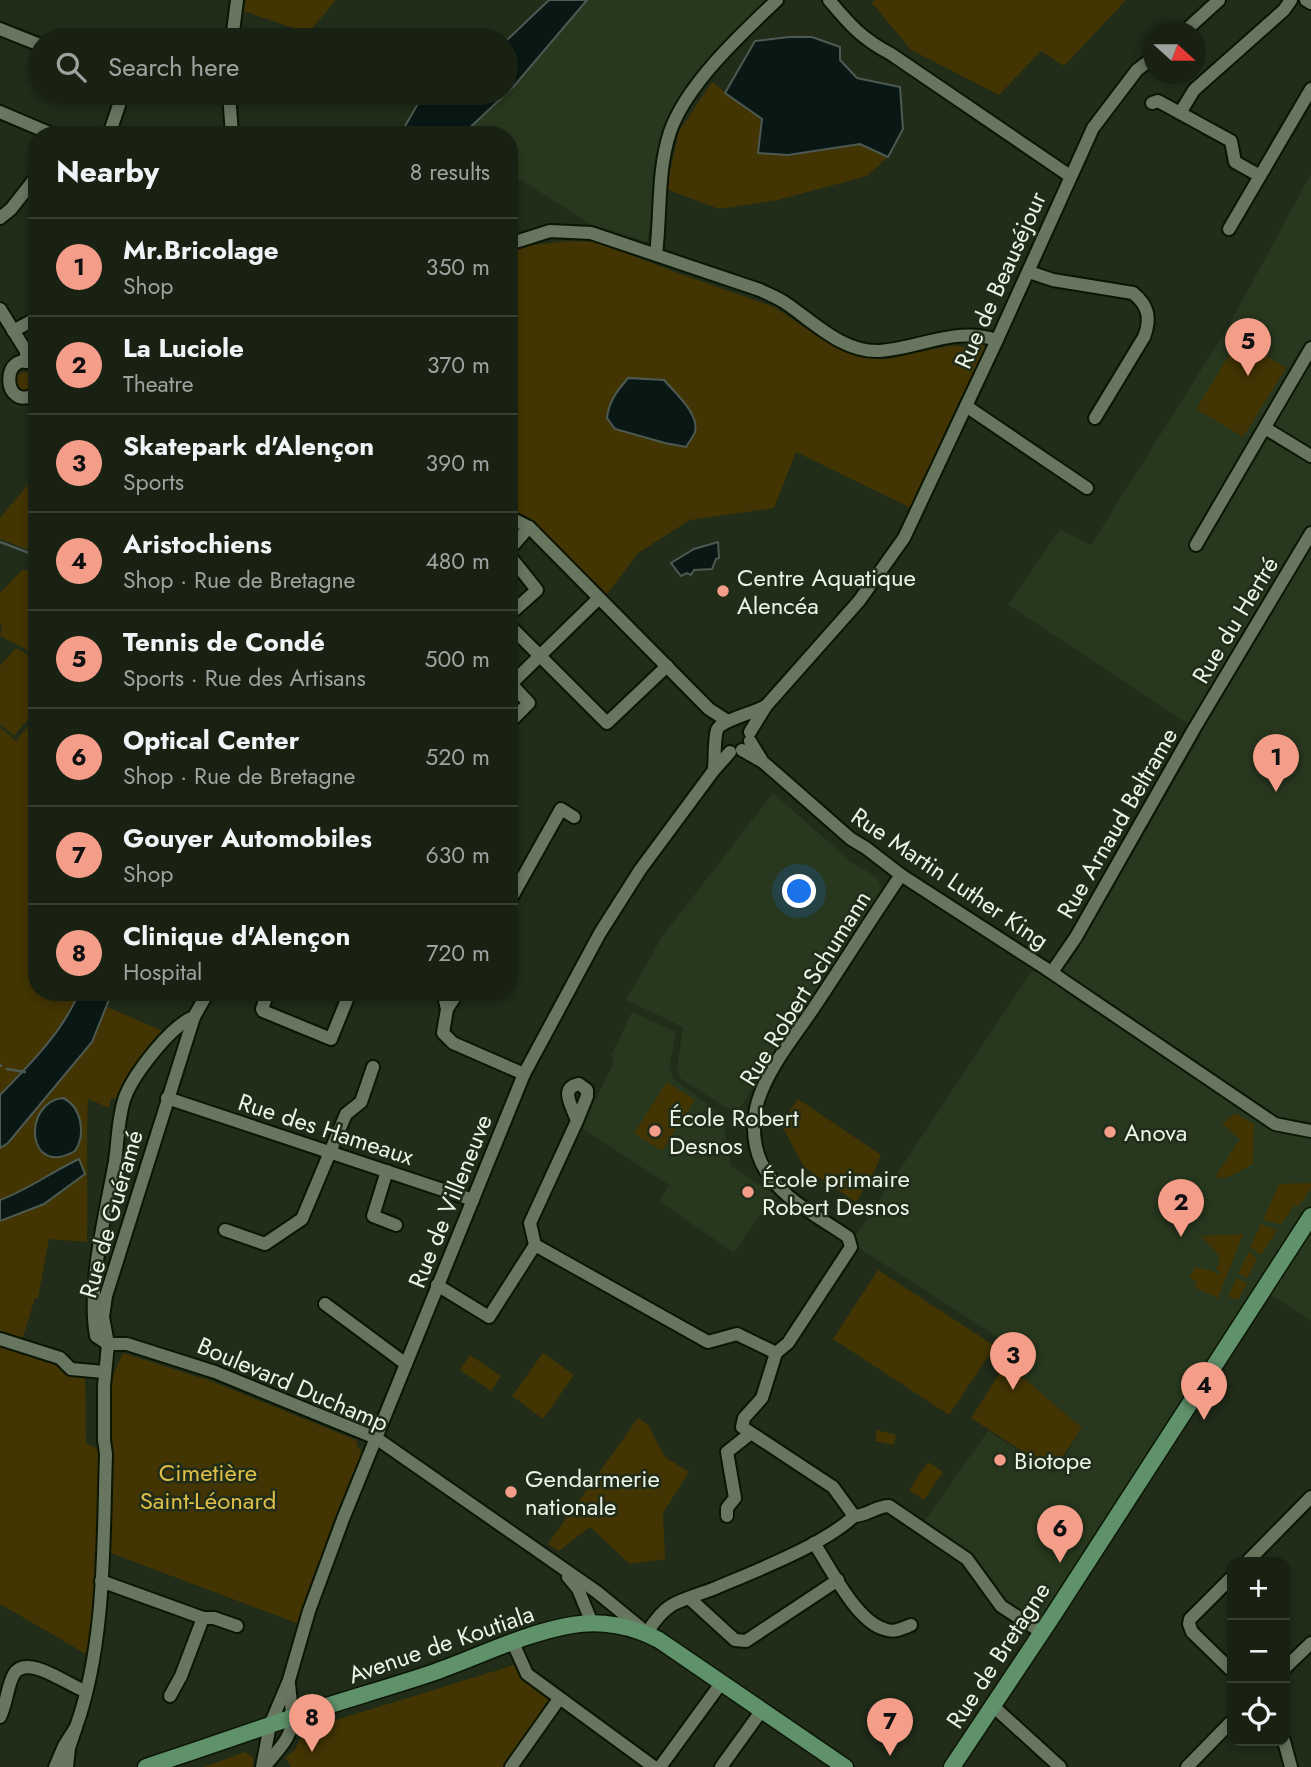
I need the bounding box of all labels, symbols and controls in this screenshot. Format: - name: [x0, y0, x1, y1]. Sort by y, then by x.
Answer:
- north arrow: [1143, 21, 1206, 84]
- search box: [28, 28, 518, 105]
- icon: search: [52, 48, 90, 86]
- text: Search here: [108, 48, 240, 86]
- text: Nearby: [56, 150, 159, 193]
- text: 8 results: [410, 155, 490, 189]
- street label: Rue de Beauséjour: [945, 185, 1055, 374]
- text: Mr.Bricolage: [123, 231, 279, 269]
- text: 1: [73, 250, 85, 284]
- text: 350 m: [426, 250, 490, 284]
- text: Shop: [123, 269, 173, 303]
- pin: 5: [1225, 318, 1271, 376]
- text: La Luciole: [123, 329, 244, 367]
- text: 2: [71, 348, 87, 382]
- text: 370 m: [427, 348, 490, 382]
- text: Theatre: [123, 367, 194, 401]
- text: Skatepark d'Alençon: [123, 427, 374, 465]
- text: 3: [72, 446, 86, 480]
- text: 390 m: [426, 446, 490, 480]
- text: Sports: [123, 465, 184, 499]
- text: Aristochiens: [123, 525, 272, 563]
- text: 4: [71, 544, 87, 578]
- text: 480 m: [425, 544, 490, 578]
- street label: Rue du Hertré: [1183, 550, 1287, 690]
- place label: Centre Aquatique Alencéa: [737, 560, 916, 623]
- text: Shop · Rue de Bretagne: [123, 563, 355, 597]
- marker: Centre Aquatique Alencéa: [715, 583, 731, 599]
- text: Tennis de Condé: [123, 623, 325, 661]
- text: 5: [72, 642, 86, 676]
- text: 500 m: [425, 642, 490, 676]
- text: Sports · Rue des Artisans: [123, 661, 366, 695]
- text: Optical Center: [123, 721, 299, 759]
- street label: Rue Arnaud Beltrame: [1048, 721, 1186, 925]
- pin: 1: [1253, 734, 1299, 792]
- text: 6: [71, 740, 87, 774]
- text: 520 m: [425, 740, 490, 774]
- text: Shop · Rue de Bretagne: [123, 759, 355, 793]
- street label: Rue Martin Luther King: [844, 799, 1056, 957]
- text: Gouyer Automobiles: [123, 819, 372, 857]
- text: 7: [72, 838, 86, 872]
- text: 630 m: [426, 838, 490, 872]
- text: Shop: [123, 857, 173, 891]
- your location: [782, 874, 816, 908]
- street label: Rue Robert Schumann: [731, 883, 879, 1093]
- text: Clinique d'Alençon: [123, 917, 350, 955]
- text: 8: [72, 936, 86, 970]
- text: 720 m: [426, 936, 490, 970]
- text: Hospital: [123, 955, 202, 989]
- street label: Rue des Hameaux: [234, 1084, 419, 1174]
- place label: École Robert Desnos: [669, 1100, 799, 1163]
- street label: Rue de Villeneuve: [399, 1109, 501, 1293]
- place label: Anova: [1124, 1115, 1187, 1150]
- marker: École Robert Desnos: [647, 1123, 663, 1139]
- marker: Anova: [1102, 1124, 1118, 1140]
- street label: Rue de Guéramé: [70, 1126, 152, 1302]
- place label: École primaire Robert Desnos: [762, 1161, 910, 1224]
- pin: 2: [1158, 1179, 1204, 1237]
- marker: École primaire Robert Desnos: [740, 1184, 756, 1200]
- street label: Boulevard Duchamp: [192, 1328, 394, 1440]
- pin: 3: [990, 1332, 1036, 1390]
- pin: 4: [1181, 1362, 1227, 1420]
- place label: Biotope: [1014, 1443, 1092, 1478]
- marker: Biotope: [992, 1452, 1008, 1468]
- park label: Cimetière Saint-Léonard: [140, 1455, 276, 1518]
- place label: Gendarmerie nationale: [525, 1461, 660, 1524]
- marker: Gendarmerie nationale: [503, 1484, 519, 1500]
- pin: 6: [1037, 1505, 1083, 1563]
- map controls: [1227, 1557, 1290, 1746]
- button: +: [1227, 1557, 1290, 1620]
- street label: Rue de Bretagne: [937, 1575, 1059, 1735]
- street label: Avenue de Koutiala: [343, 1596, 539, 1692]
- button: −: [1227, 1620, 1290, 1683]
- button: locate: [1227, 1683, 1290, 1746]
- pin: 8: [289, 1694, 335, 1752]
- pin: 7: [867, 1698, 913, 1756]

